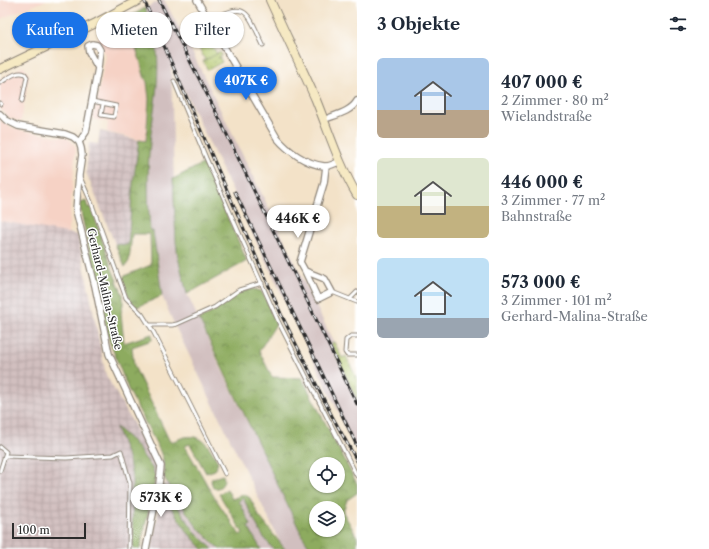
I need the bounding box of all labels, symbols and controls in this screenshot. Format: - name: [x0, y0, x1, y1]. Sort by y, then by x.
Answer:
- chip: Kaufen: [12, 12, 88, 48]
- chip: Mieten: [96, 12, 172, 48]
- chip: Filter: [180, 12, 244, 48]
- icon: filters: [667, 13, 689, 35]
- text: 3 Objekte: [377, 14, 460, 34]
- pin: 407K €: [213, 67, 279, 101]
- text: 407K €: [224, 72, 268, 88]
- text: 407 000 €: [501, 72, 583, 92]
- icon: home: [409, 74, 457, 122]
- text: 2 Zimmer · 80 m²: [501, 92, 609, 108]
- text: Wielandstraße: [501, 108, 592, 124]
- text: 446 000 €: [501, 172, 583, 192]
- icon: home: [409, 174, 457, 222]
- text: 3 Zimmer · 77 m²: [501, 192, 605, 208]
- pin: 446K €: [265, 205, 331, 239]
- text: Bahnstraße: [501, 208, 572, 224]
- text: 446K €: [276, 210, 320, 226]
- street label: Gerhard-Malina-Straße: [84, 227, 126, 351]
- text: 573 000 €: [501, 272, 581, 292]
- icon: home: [409, 274, 457, 322]
- text: 3 Zimmer · 101 m²: [501, 292, 612, 308]
- text: Gerhard-Malina-Straße: [501, 308, 648, 324]
- map controls: [309, 457, 345, 537]
- button: locate: [309, 457, 345, 493]
- pin: 573K €: [128, 484, 194, 518]
- text: 573K €: [140, 489, 182, 505]
- button: layers: [309, 501, 345, 537]
- scale bar: [12, 521, 86, 540]
- text: 100 m: [18, 523, 50, 537]

